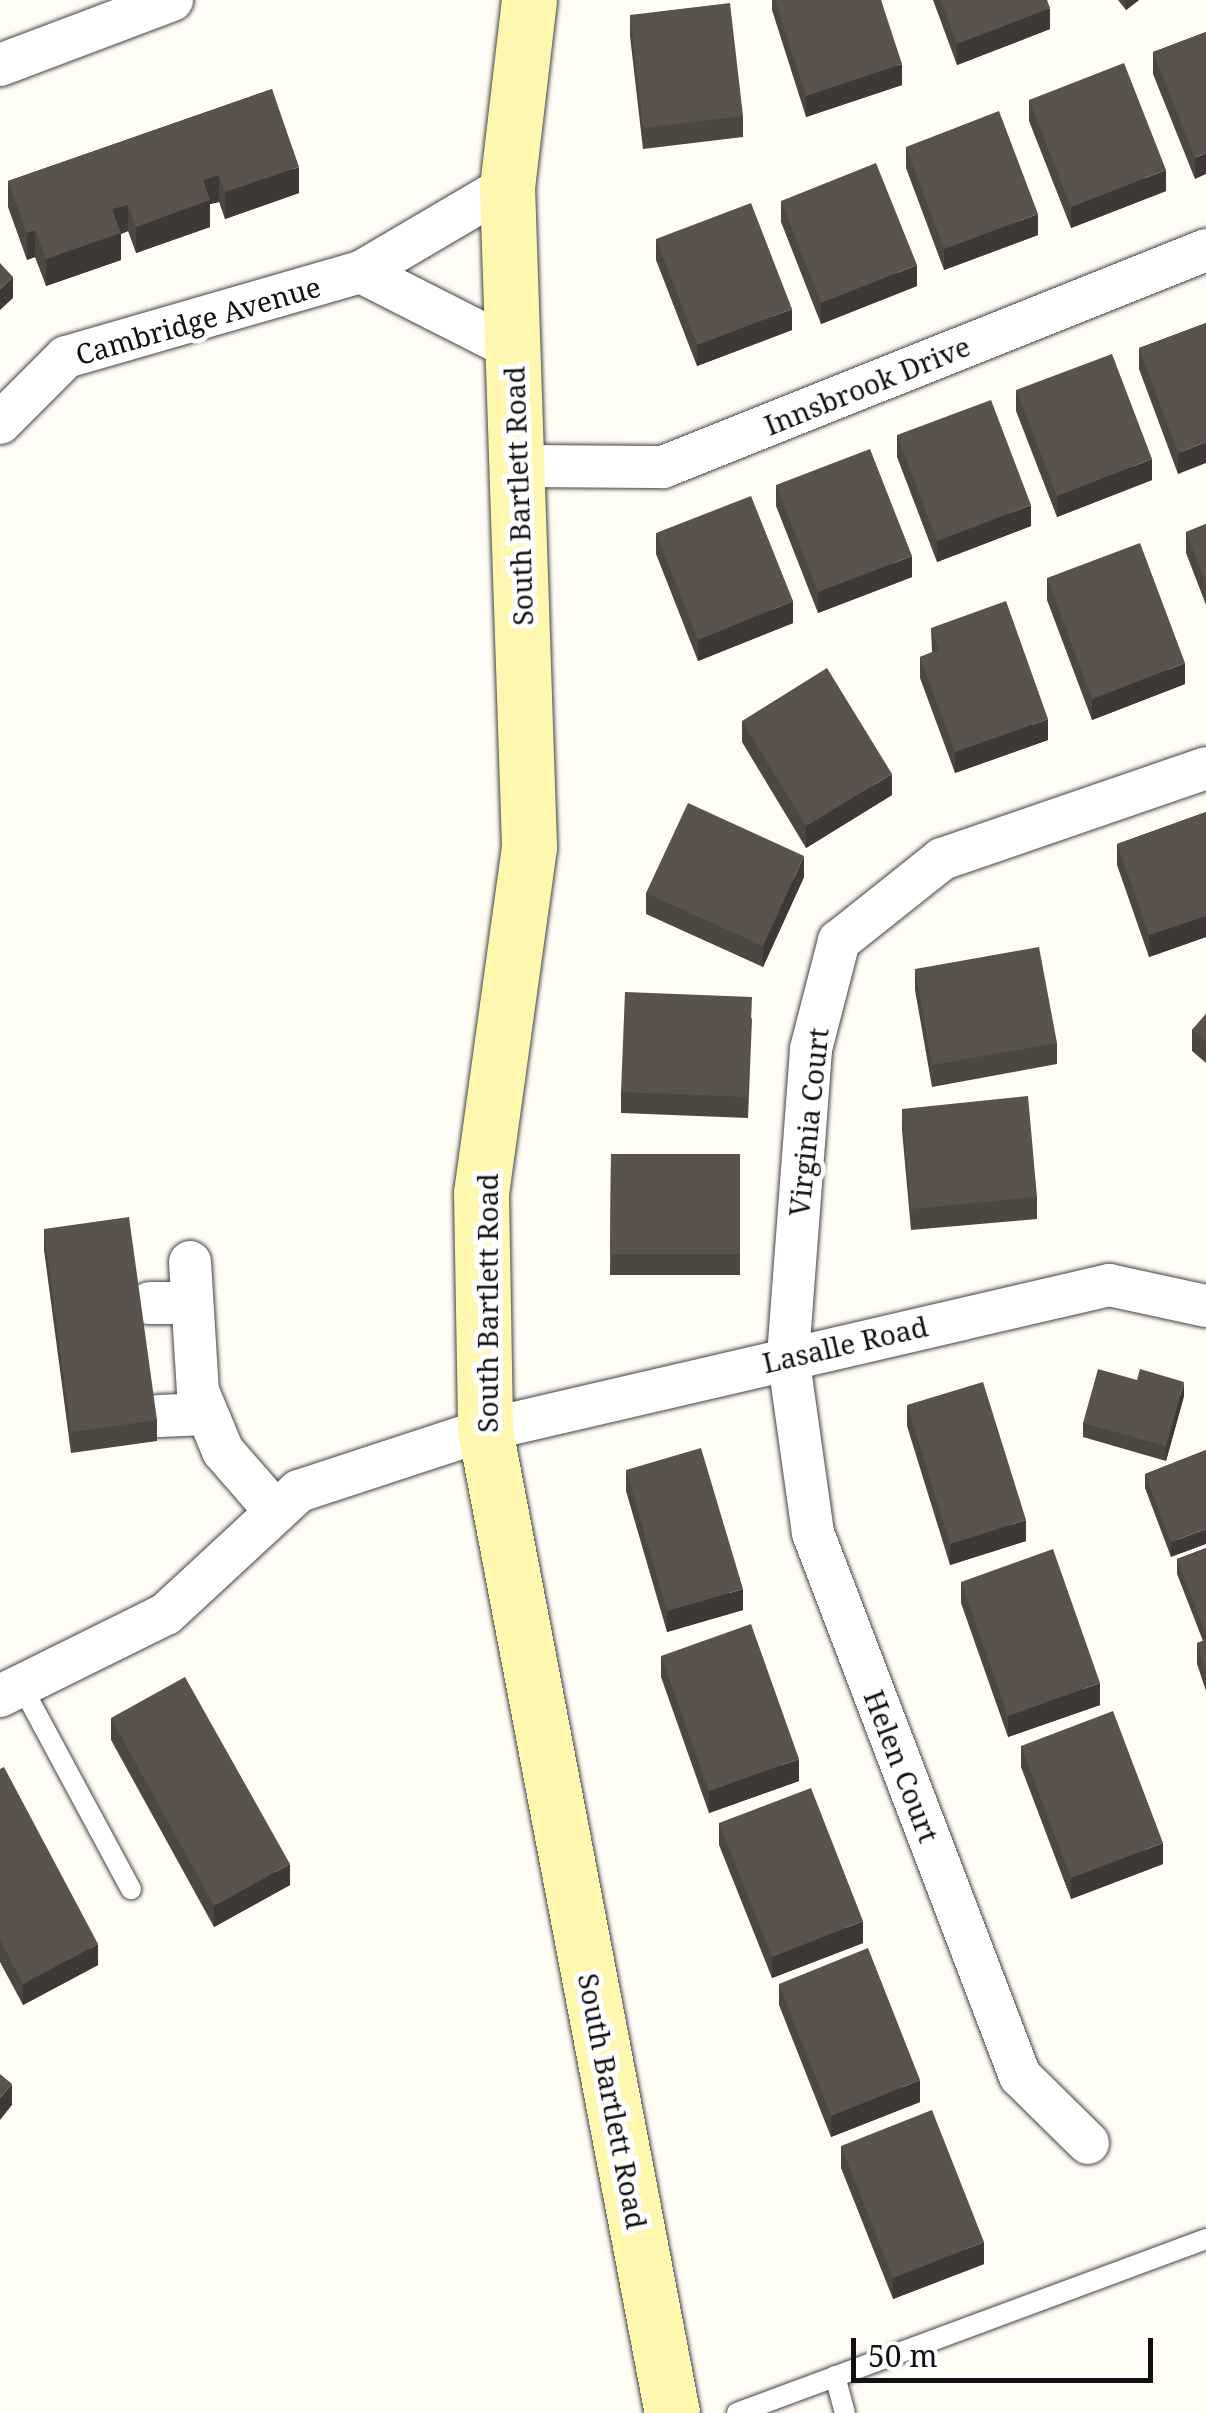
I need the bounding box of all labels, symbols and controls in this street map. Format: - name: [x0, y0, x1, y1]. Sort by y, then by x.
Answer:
- street label: Cambridge Avenue: [72, 269, 324, 371]
- street label: Innsbrook Drive: [759, 328, 975, 442]
- street label: South Bartlett Road: [497, 366, 539, 626]
- street label: Virginia Court: [781, 1026, 835, 1218]
- street label: South Bartlett Road: [470, 1173, 504, 1433]
- street label: Lasalle Road: [759, 1309, 931, 1379]
- street label: Helen Court: [858, 1685, 946, 1847]
- street label: South Bartlett Road: [572, 1971, 654, 2231]
- scale bar: [856, 2318, 1158, 2380]
- text: 50 m: [868, 2335, 938, 2376]

